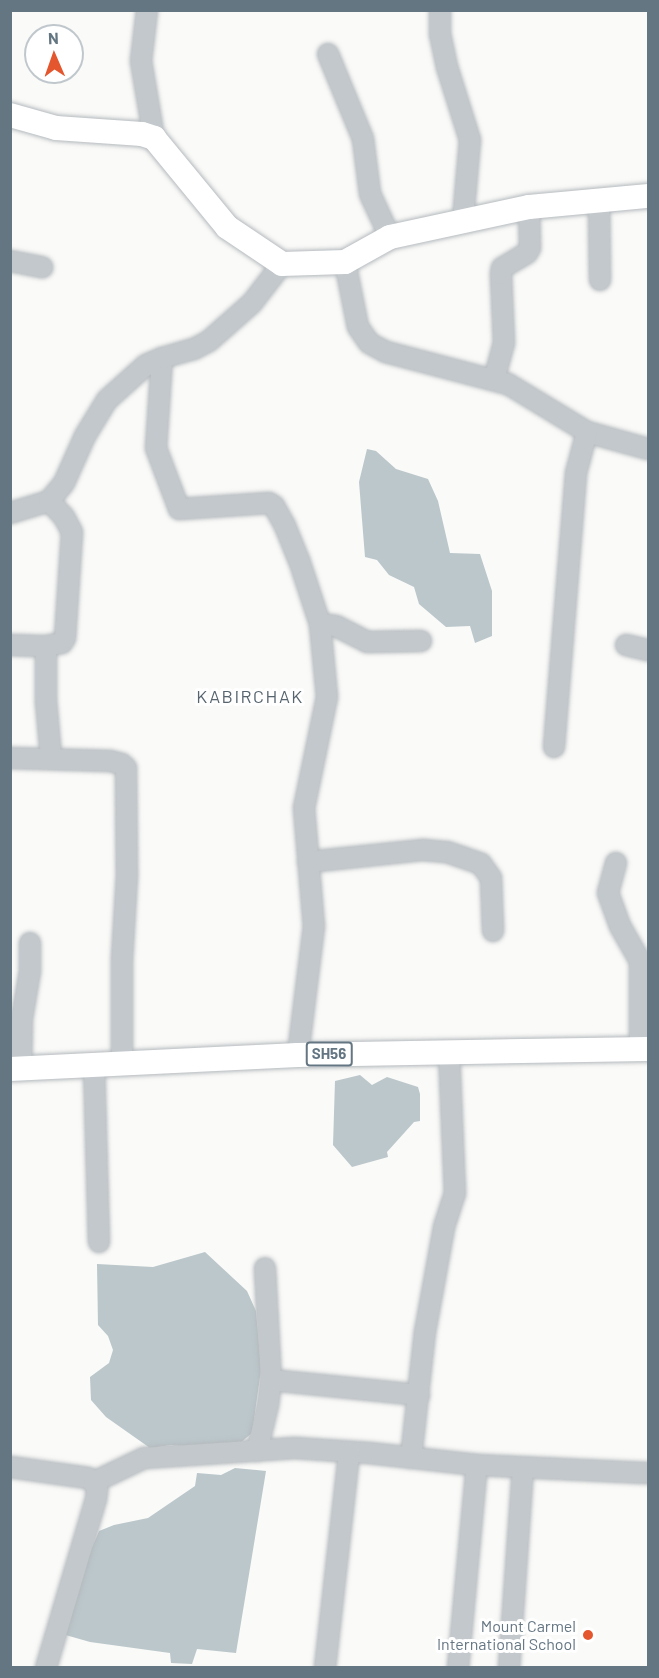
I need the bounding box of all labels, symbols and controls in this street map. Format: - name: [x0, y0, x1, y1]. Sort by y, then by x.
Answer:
- north arrow: [24, 24, 84, 84]
- text: N: [48, 28, 59, 47]
- district label: KABIRCHAK: [196, 685, 304, 707]
- road number: SH56: [305, 1042, 353, 1066]
- place label: Mount Carmel International School: [437, 1616, 576, 1654]
- marker: Mount Carmel International School: [581, 1628, 595, 1642]

